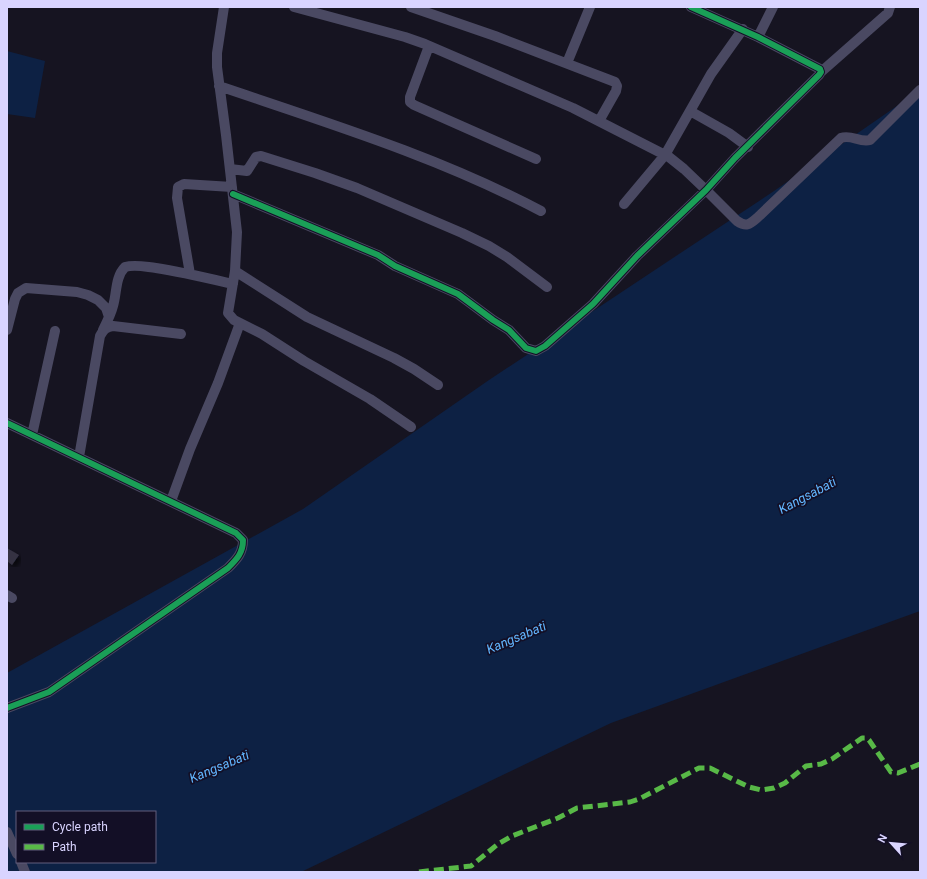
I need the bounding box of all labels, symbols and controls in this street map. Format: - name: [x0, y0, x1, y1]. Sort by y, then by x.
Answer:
- water label: Kangsabati: [776, 474, 840, 517]
- water label: Kangsabati: [484, 618, 549, 657]
- water label: Kangsabati: [187, 747, 252, 786]
- legend: [16, 811, 156, 863]
- text: Cycle path: [52, 820, 108, 834]
- north arrow: [871, 823, 911, 863]
- text: N: [875, 832, 890, 845]
- text: Path: [52, 840, 77, 854]

